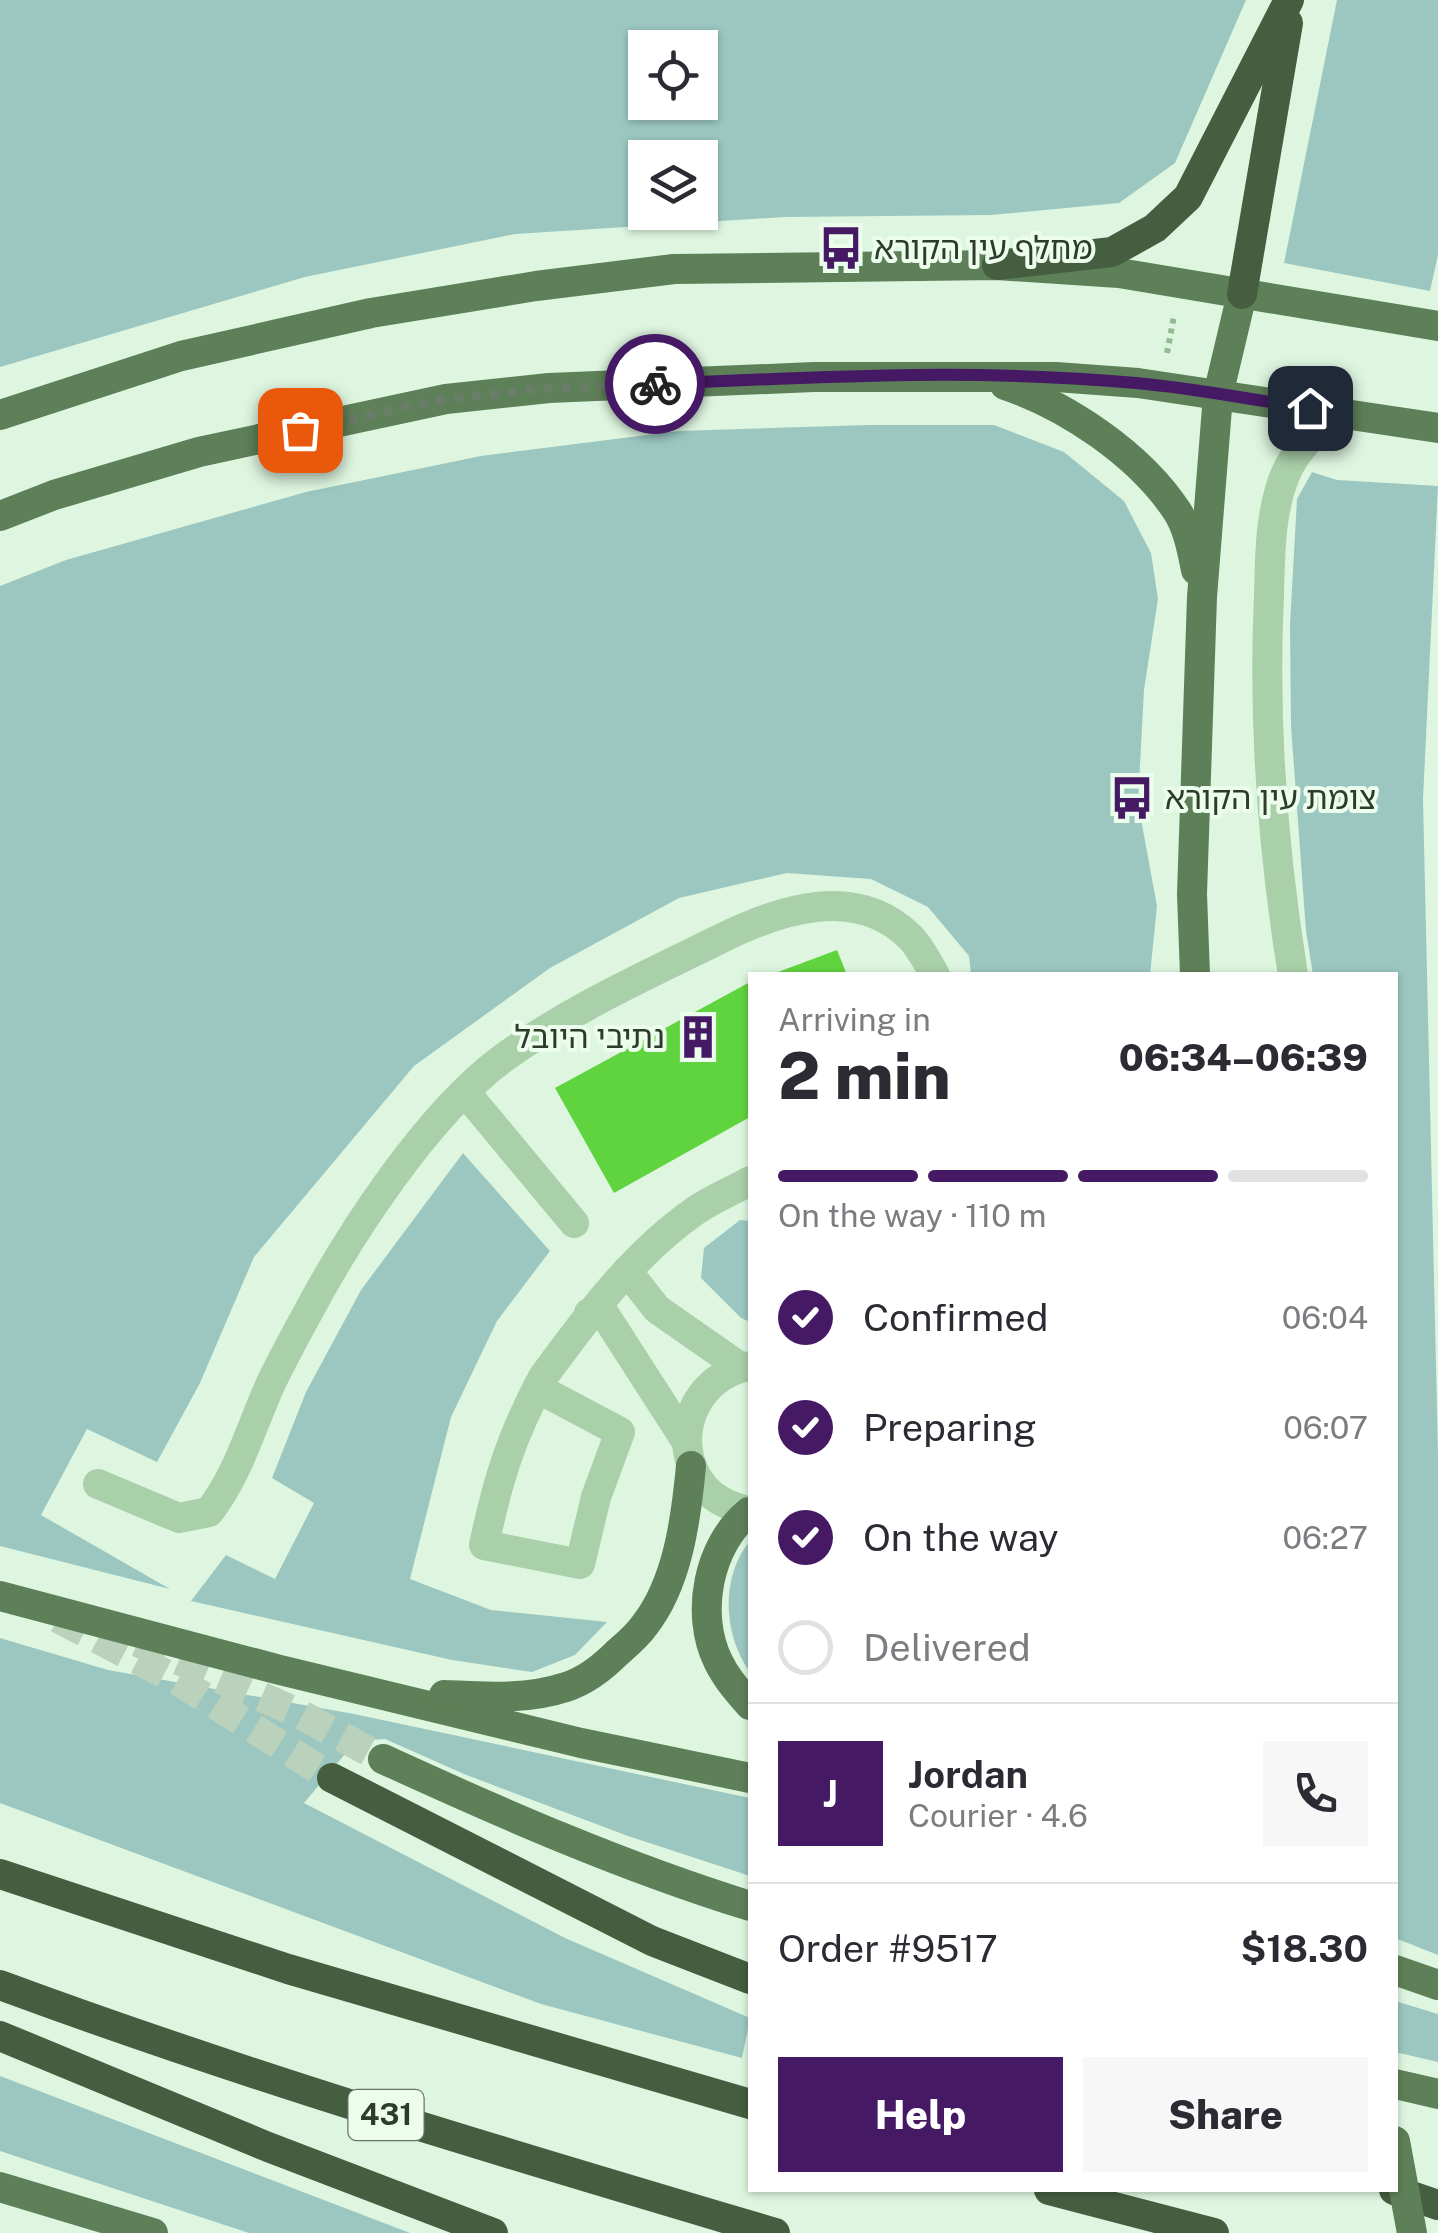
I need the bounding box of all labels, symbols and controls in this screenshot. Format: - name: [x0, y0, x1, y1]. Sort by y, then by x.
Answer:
- map controls: [628, 30, 718, 230]
- button: locate: [628, 30, 718, 120]
- button: layers: [628, 140, 718, 230]
- bus stop icon: מחלף עין הקורא: [817, 224, 865, 272]
- place label: מחלף עין הקורא: [874, 229, 1093, 266]
- courier: [605, 334, 705, 434]
- icon: bike: [628, 357, 683, 412]
- pin: [1268, 366, 1353, 451]
- icon: home: [1283, 381, 1338, 436]
- pin: [258, 388, 343, 473]
- icon: bag: [273, 403, 328, 458]
- bus stop icon: צומת עין הקורא: [1108, 774, 1156, 822]
- place label: צומת עין הקורא: [1165, 779, 1376, 816]
- text: Arriving in: [778, 1001, 931, 1038]
- building icon: נתיבי היובל: [674, 1013, 722, 1061]
- place label: נתיבי היובל: [515, 1018, 665, 1055]
- text: 06:34–06:39: [1119, 1035, 1368, 1080]
- text: 2 min: [778, 1037, 951, 1114]
- text: On the way · 110 m: [778, 1197, 1046, 1234]
- icon: check: [778, 1290, 833, 1345]
- text: Confirmed: [863, 1295, 1048, 1340]
- text: 06:04: [1282, 1299, 1368, 1336]
- icon: check: [778, 1400, 833, 1455]
- text: Preparing: [863, 1405, 1037, 1450]
- text: 06:07: [1283, 1409, 1368, 1446]
- icon: check: [778, 1510, 833, 1565]
- text: On the way: [863, 1515, 1059, 1560]
- text: 06:27: [1283, 1519, 1368, 1556]
- text: Delivered: [863, 1625, 1031, 1670]
- button: phone: [1263, 1741, 1368, 1846]
- text: Jordan: [908, 1752, 1028, 1797]
- text: J: [823, 1771, 838, 1816]
- text: Courier · 4.6: [908, 1797, 1088, 1834]
- text: Order #9517: [778, 1926, 998, 1971]
- text: $18.30: [1240, 1926, 1368, 1971]
- button: Help: [778, 2057, 1063, 2172]
- button: Share: [1083, 2057, 1368, 2172]
- road number: 431: [348, 2090, 424, 2140]

